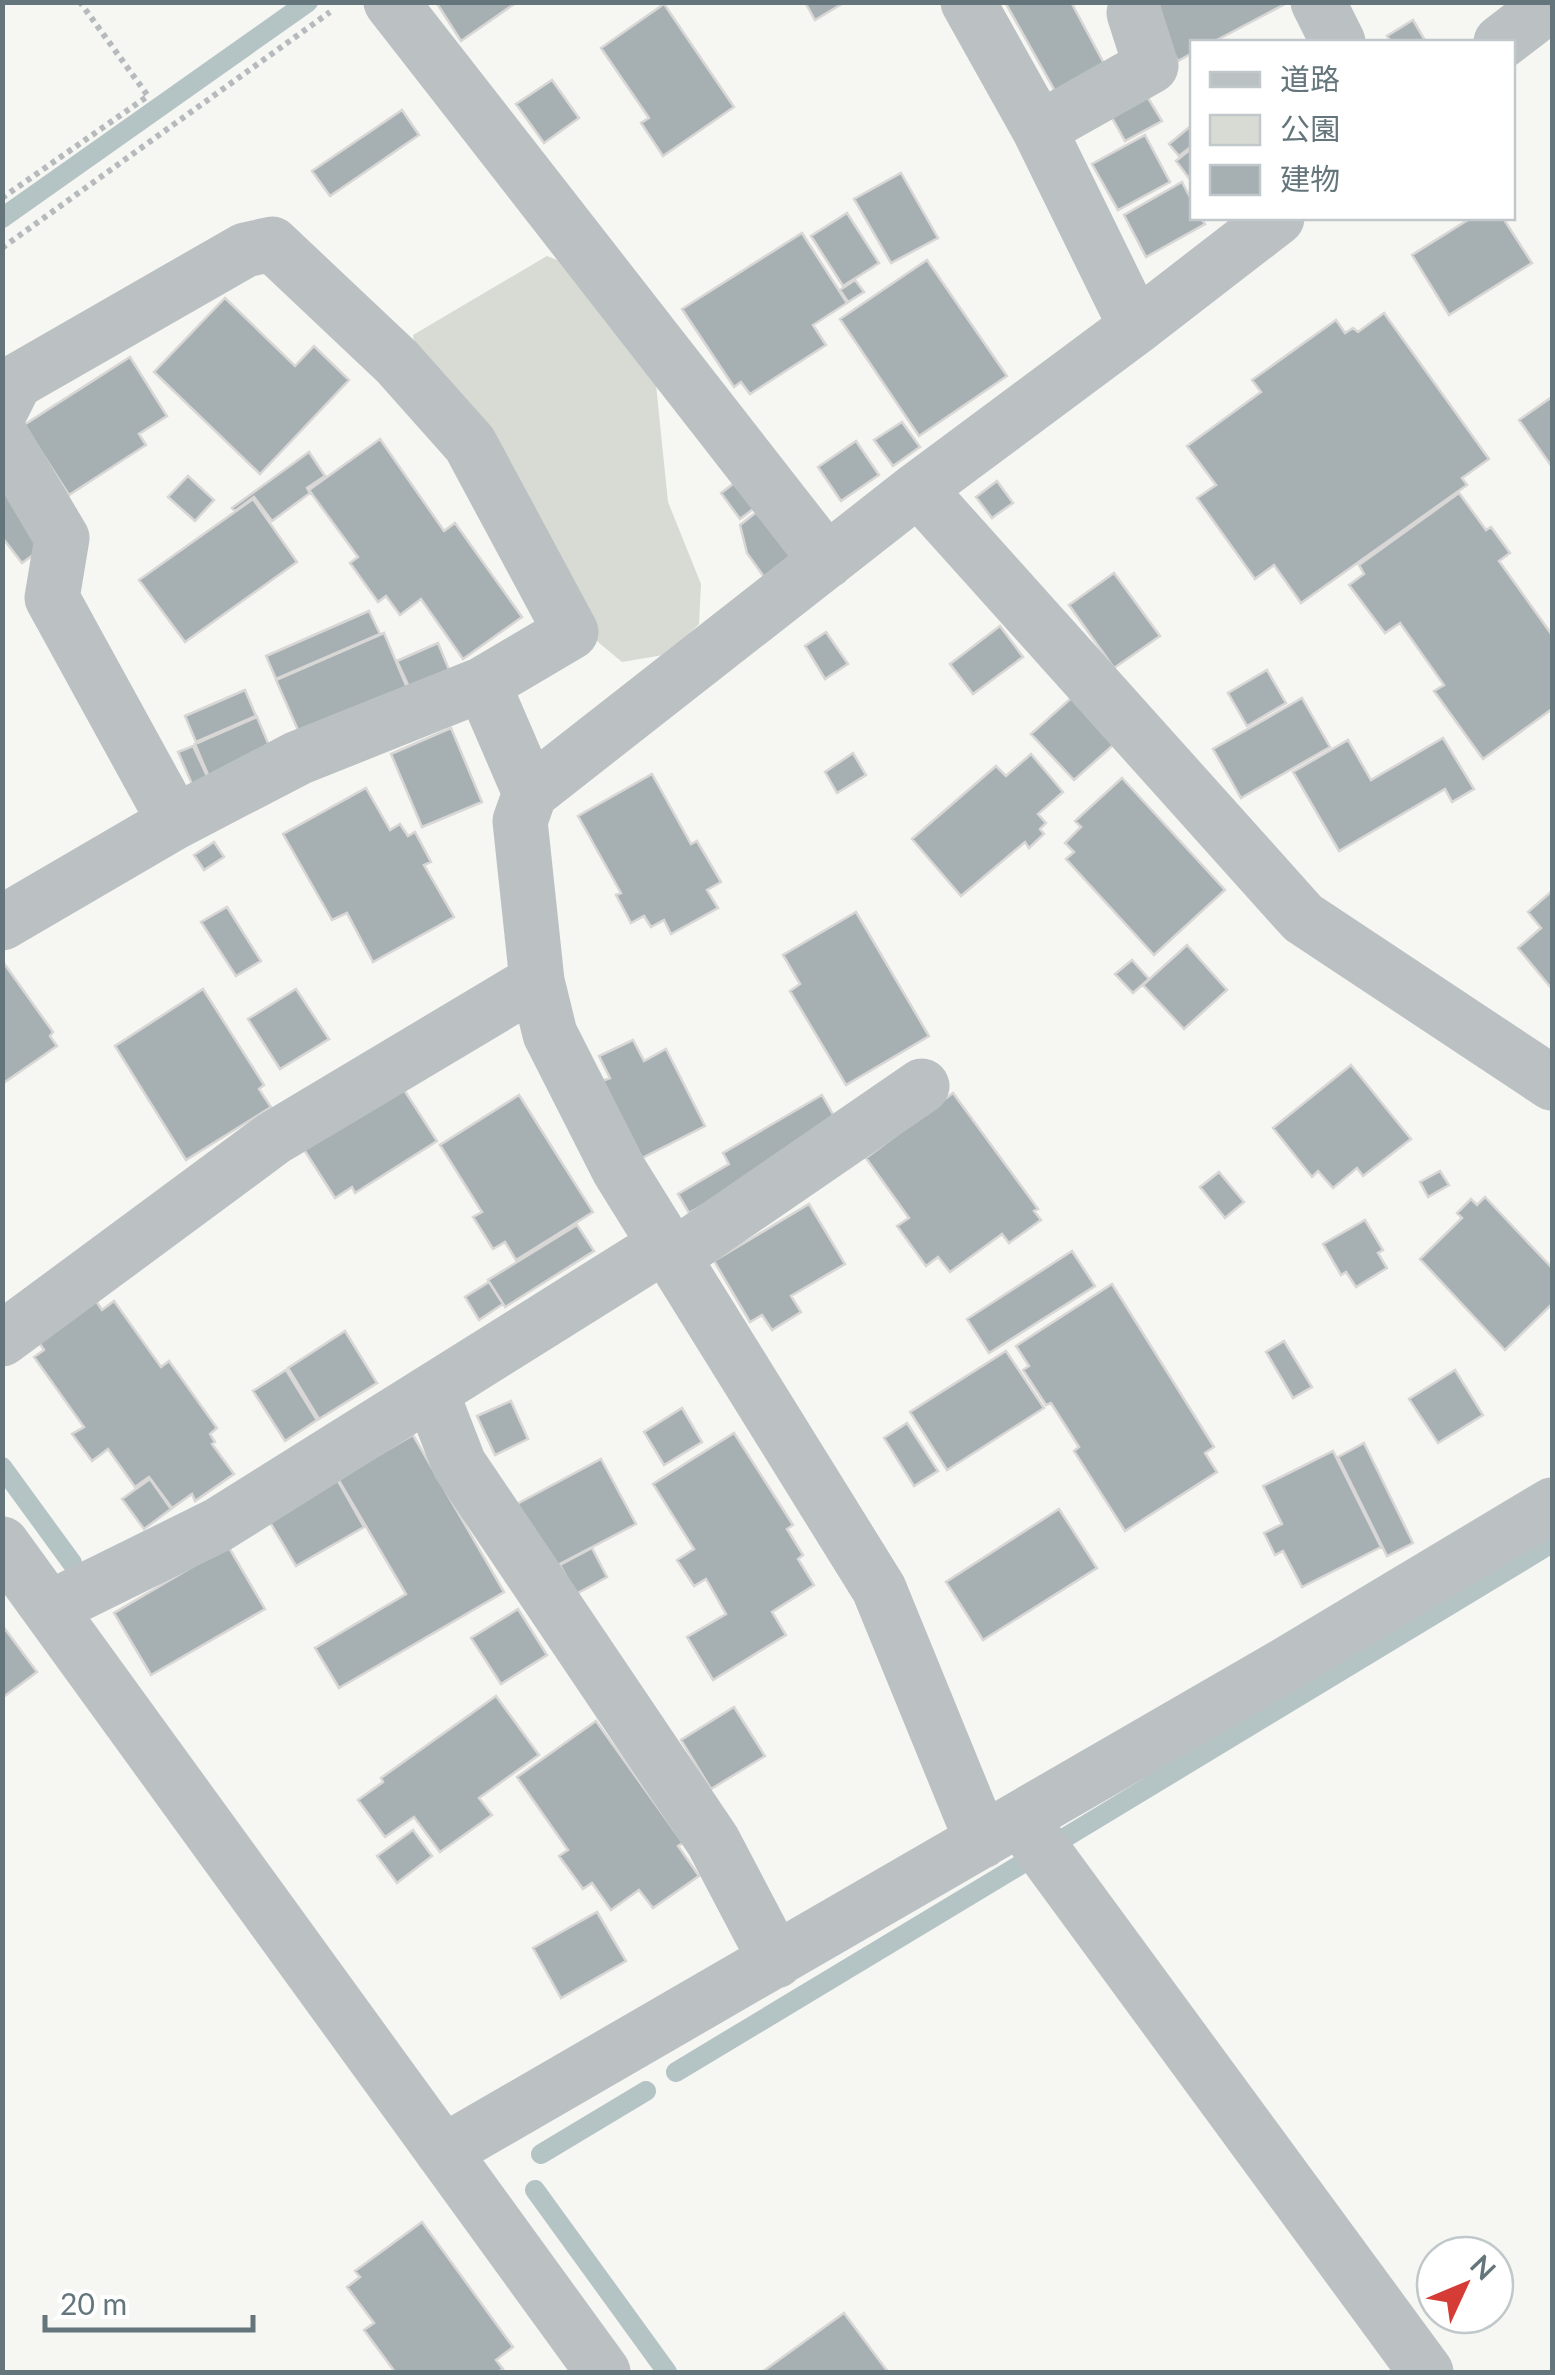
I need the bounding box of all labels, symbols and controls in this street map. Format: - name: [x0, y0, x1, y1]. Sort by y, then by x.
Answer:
- legend: [1190, 40, 1515, 220]
- text: 道路: [1280, 60, 1340, 96]
- text: 公園: [1280, 110, 1340, 146]
- text: 建物: [1280, 160, 1340, 196]
- north arrow: [1415, 2235, 1515, 2335]
- text: N: [1464, 2247, 1503, 2287]
- scale bar: [45, 2270, 252, 2332]
- text: 20 m: [60, 2285, 127, 2321]

